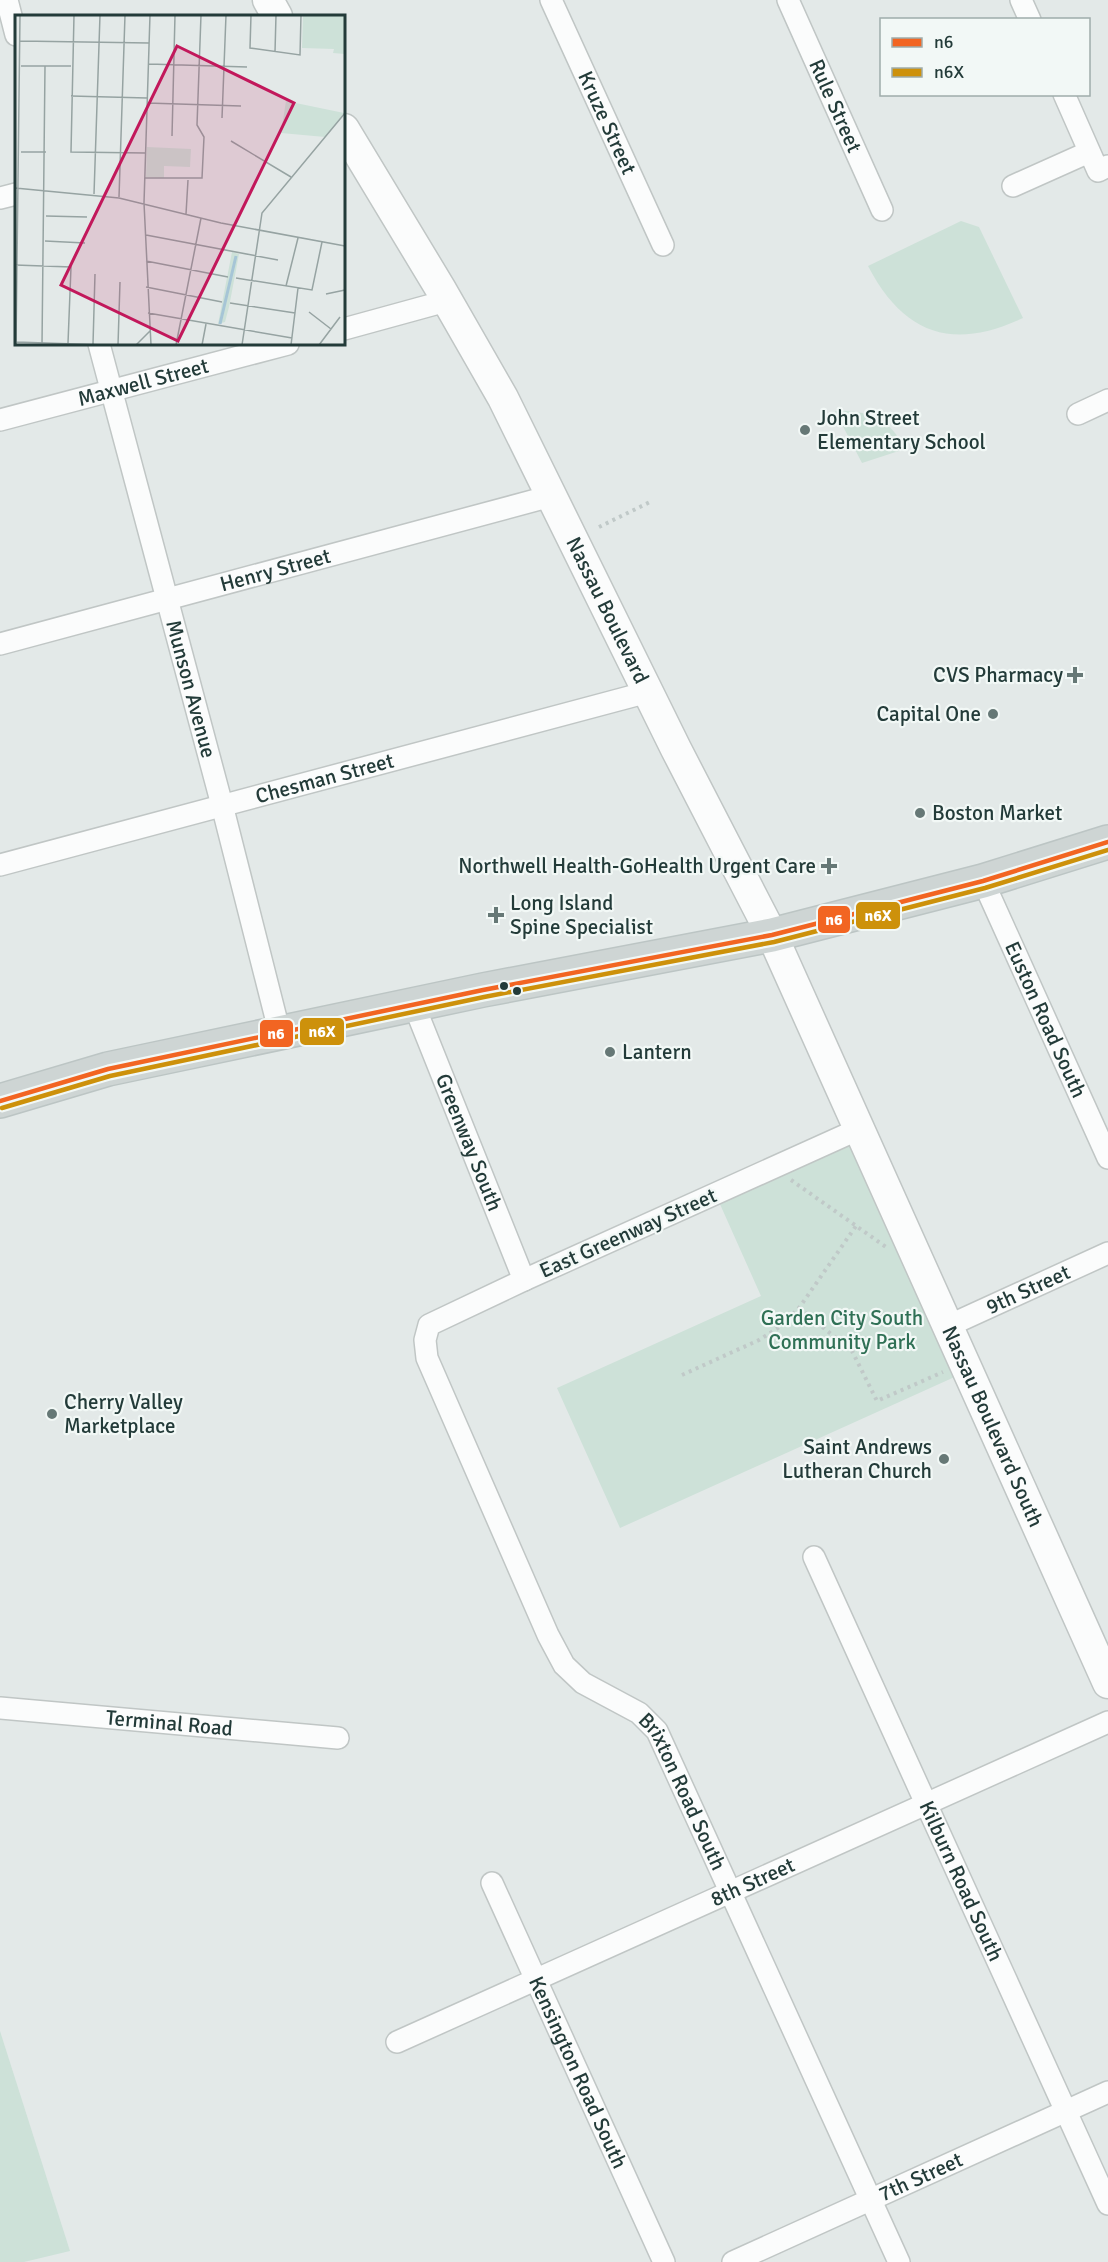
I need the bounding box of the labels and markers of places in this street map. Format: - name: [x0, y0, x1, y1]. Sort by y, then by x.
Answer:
- place label: John Street Elementary School: [817, 405, 986, 455]
- marker: John Street Elementary School: [798, 423, 812, 437]
- place label: CVS Pharmacy: [933, 662, 1063, 688]
- marker: CVS Pharmacy: [1068, 668, 1082, 682]
- place label: Capital One: [877, 701, 981, 727]
- marker: Capital One: [986, 707, 1000, 721]
- place label: Boston Market: [932, 800, 1062, 826]
- marker: Boston Market: [913, 806, 927, 820]
- place label: Northwell Health-GoHealth Urgent Care: [458, 853, 816, 879]
- marker: Northwell Health-GoHealth Urgent Care: [820, 857, 838, 875]
- place label: Long Island Spine Specialist: [510, 890, 653, 940]
- marker: Long Island Spine Specialist: [487, 906, 505, 924]
- unlabelled marker: [498, 980, 510, 992]
- unlabelled marker: [511, 985, 523, 997]
- place label: Lantern: [622, 1039, 692, 1065]
- marker: Lantern: [603, 1045, 617, 1059]
- place label: Cherry Valley Marketplace: [64, 1389, 183, 1439]
- marker: Cherry Valley Marketplace: [45, 1407, 59, 1421]
- place label: Saint Andrews Lutheran Church: [782, 1434, 932, 1484]
- marker: Saint Andrews Lutheran Church: [937, 1452, 951, 1466]

